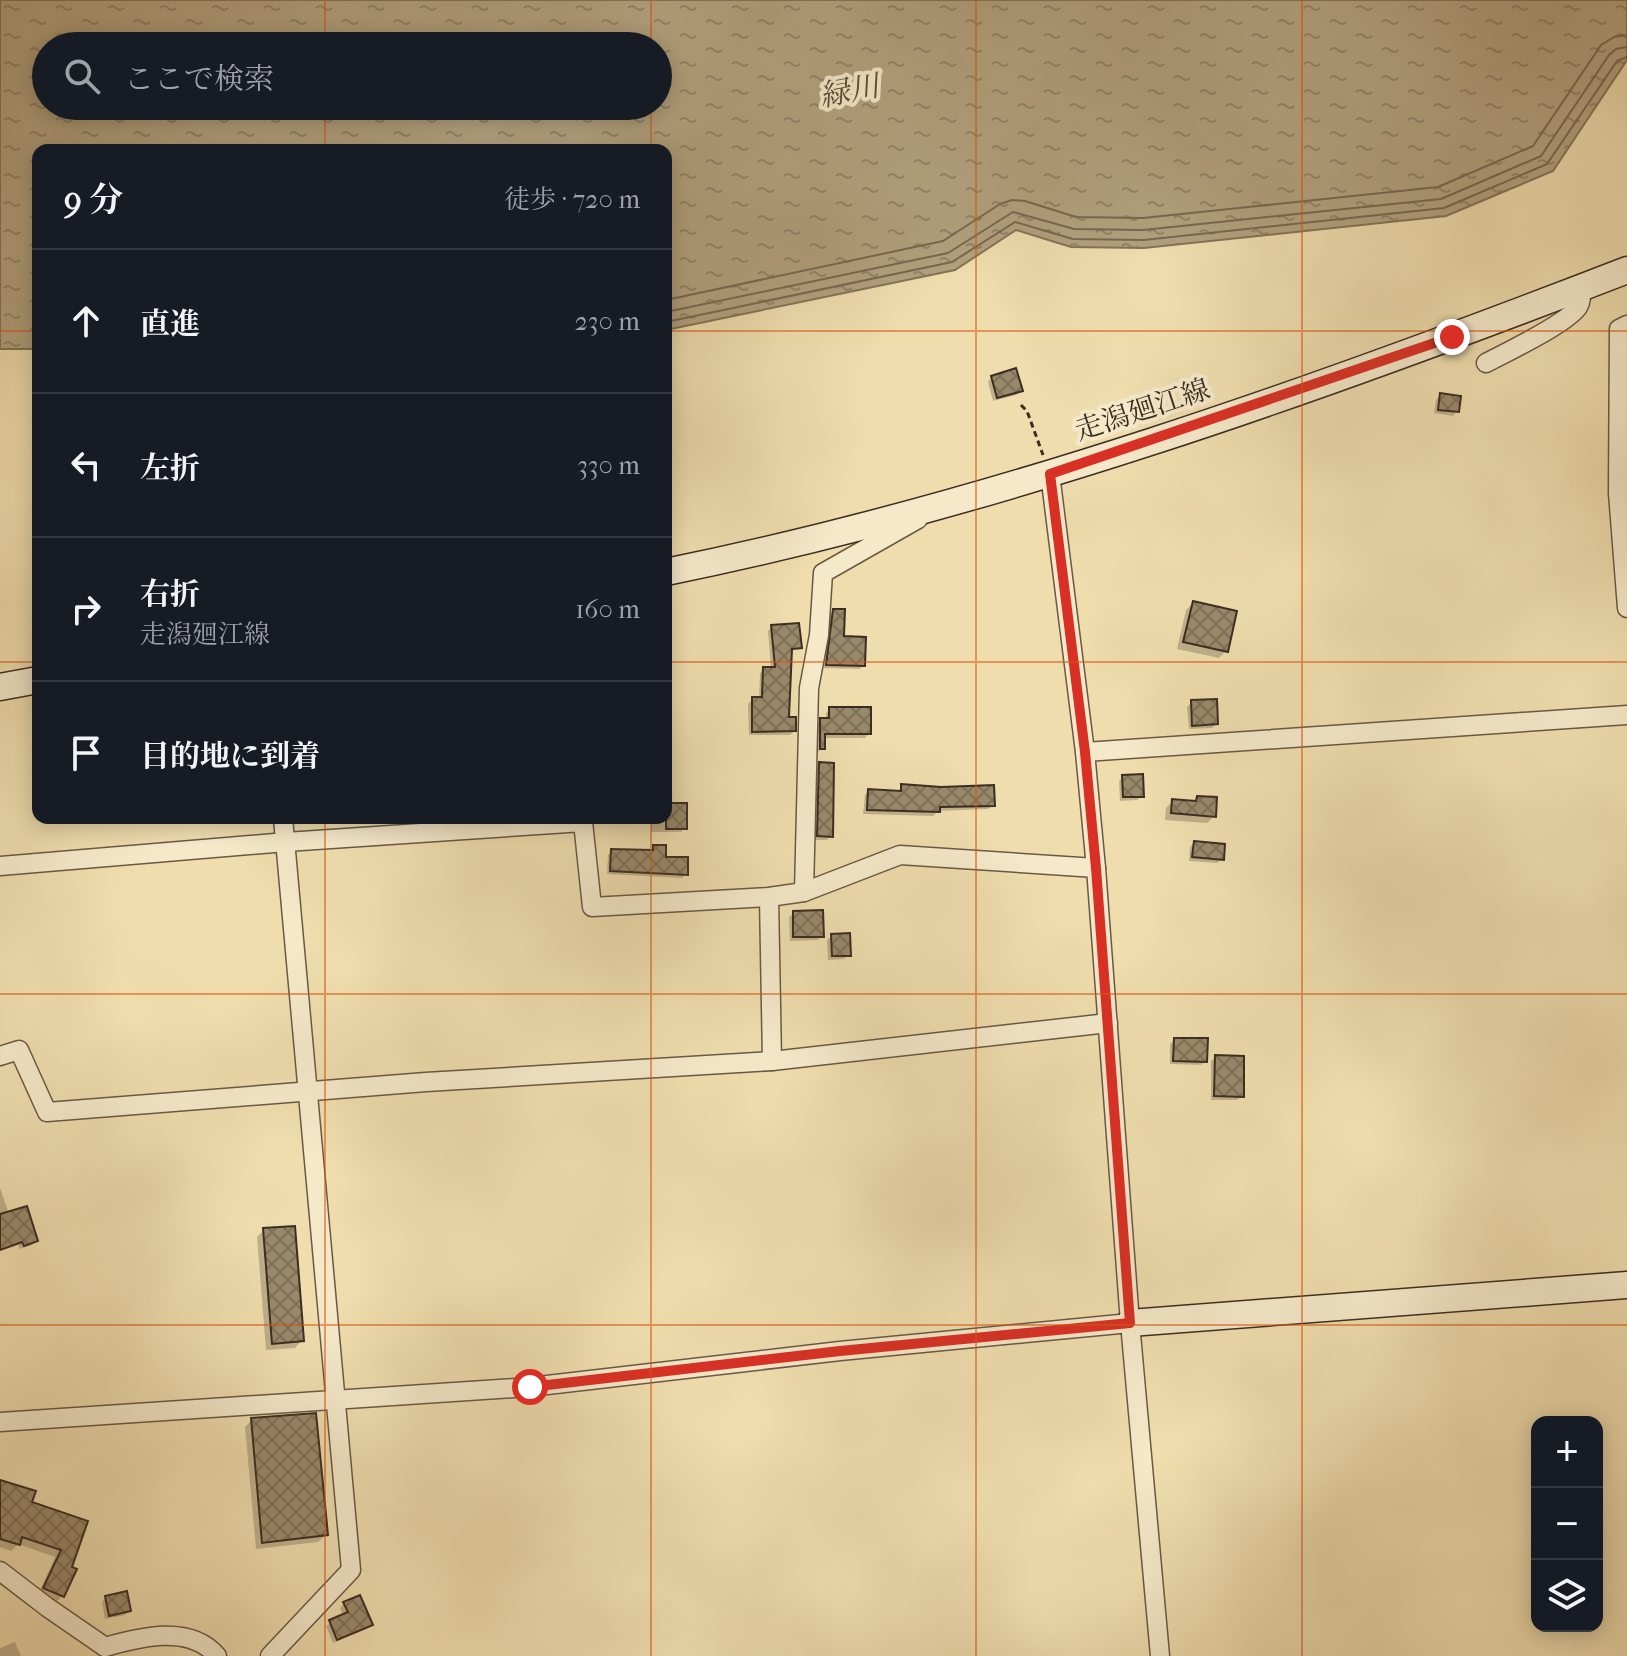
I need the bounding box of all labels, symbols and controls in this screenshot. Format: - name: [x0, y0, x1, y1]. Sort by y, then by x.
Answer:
- search box: [32, 32, 672, 120]
- icon: search: [60, 54, 104, 98]
- text: ここで検索: [124, 62, 274, 97]
- water label: 緑川: [816, 68, 885, 114]
- text: 9 分: [64, 180, 123, 220]
- text: 徒歩 · 720 m: [504, 184, 640, 215]
- icon: ahead: [64, 299, 108, 343]
- text: 230 m: [574, 306, 640, 337]
- text: 直進: [140, 307, 200, 342]
- route end: [1434, 319, 1470, 355]
- street label: 走潟廻江線: [1070, 372, 1214, 447]
- icon: left: [64, 443, 108, 487]
- text: 330 m: [577, 450, 640, 481]
- text: 左折: [140, 451, 200, 486]
- text: 右折: [140, 577, 200, 612]
- icon: right: [64, 587, 108, 631]
- text: 160 m: [575, 594, 640, 625]
- text: 走潟廻江線: [140, 619, 270, 650]
- icon: arrive: [64, 731, 108, 775]
- text: 目的地に到着: [140, 739, 320, 774]
- route start: [512, 1369, 548, 1405]
- map controls: [1531, 1416, 1603, 1632]
- button: +: [1531, 1416, 1603, 1488]
- button: −: [1531, 1488, 1603, 1560]
- button: layers: [1531, 1560, 1603, 1632]

